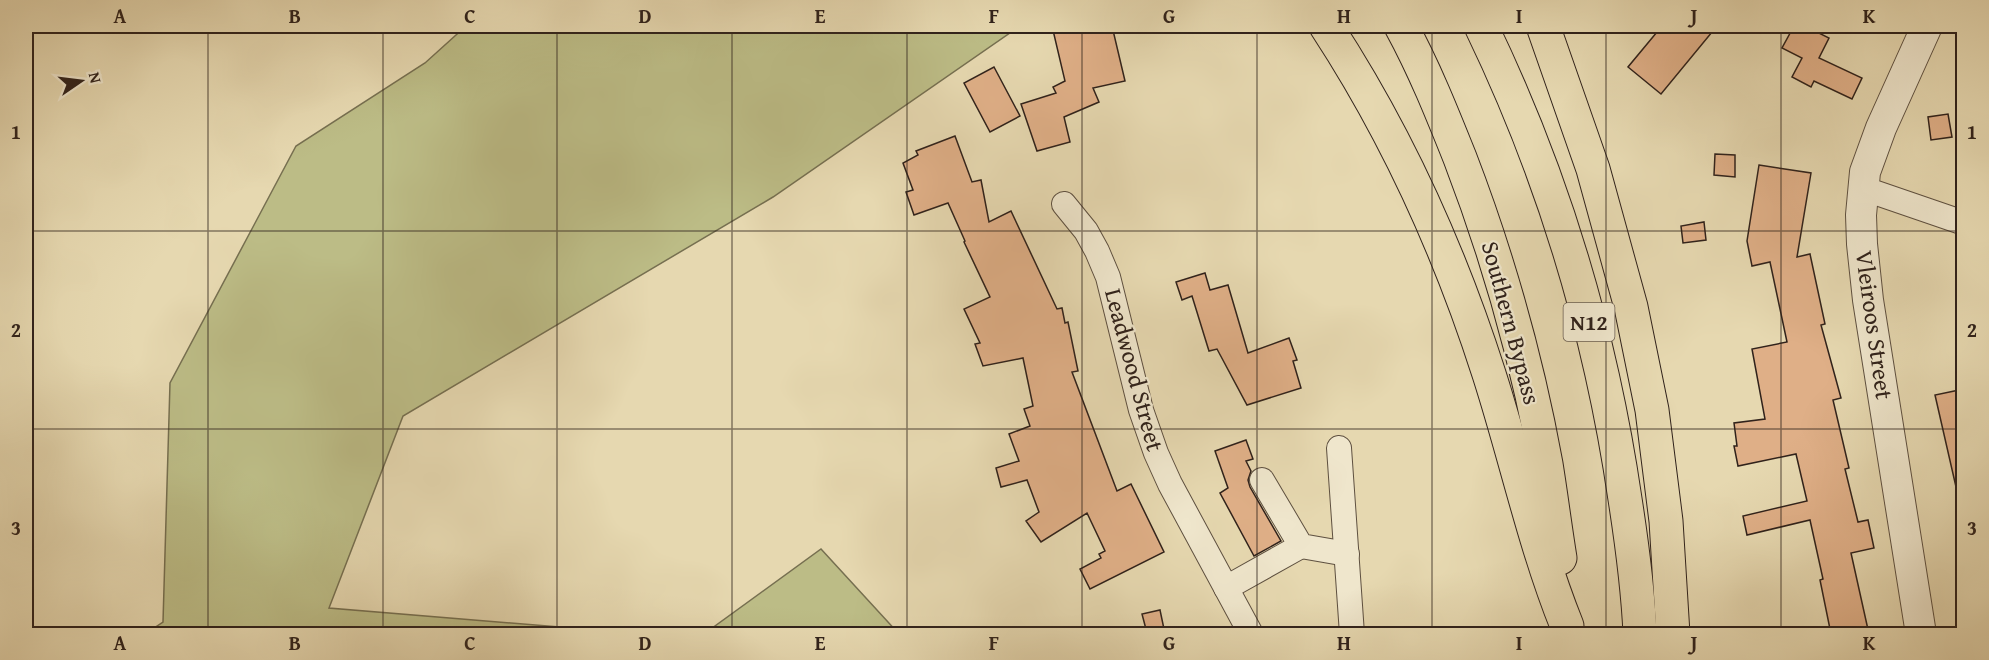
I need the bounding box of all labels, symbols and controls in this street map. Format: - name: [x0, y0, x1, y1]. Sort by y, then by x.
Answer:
- text: A: [114, 1, 127, 30]
- text: B: [289, 1, 301, 30]
- text: C: [464, 1, 476, 30]
- text: D: [638, 1, 652, 30]
- text: E: [815, 1, 826, 30]
- text: F: [989, 1, 999, 30]
- text: G: [1163, 1, 1175, 30]
- text: H: [1337, 1, 1351, 30]
- text: I: [1516, 1, 1522, 30]
- text: J: [1688, 1, 1698, 30]
- text: K: [1863, 1, 1876, 30]
- north arrow: [51, 51, 111, 111]
- text: N: [83, 69, 109, 86]
- text: 1: [11, 117, 21, 146]
- text: 1: [1967, 117, 1977, 146]
- street label: Southern Bypass: [1473, 237, 1550, 408]
- street label: Vleiroos Street: [1847, 248, 1902, 402]
- street label: Leadwood Street: [1096, 285, 1173, 456]
- road number: N12: [1564, 303, 1614, 341]
- text: 2: [11, 315, 21, 344]
- text: 2: [1967, 315, 1977, 344]
- text: 3: [11, 513, 21, 542]
- text: 3: [1967, 513, 1977, 542]
- text: A: [114, 628, 127, 657]
- text: B: [289, 628, 301, 657]
- text: C: [464, 628, 476, 657]
- text: D: [638, 628, 652, 657]
- text: E: [815, 628, 826, 657]
- text: F: [989, 628, 999, 657]
- text: G: [1163, 628, 1175, 657]
- text: H: [1337, 628, 1351, 657]
- text: I: [1516, 628, 1522, 657]
- text: J: [1688, 628, 1698, 657]
- text: K: [1863, 628, 1876, 657]

